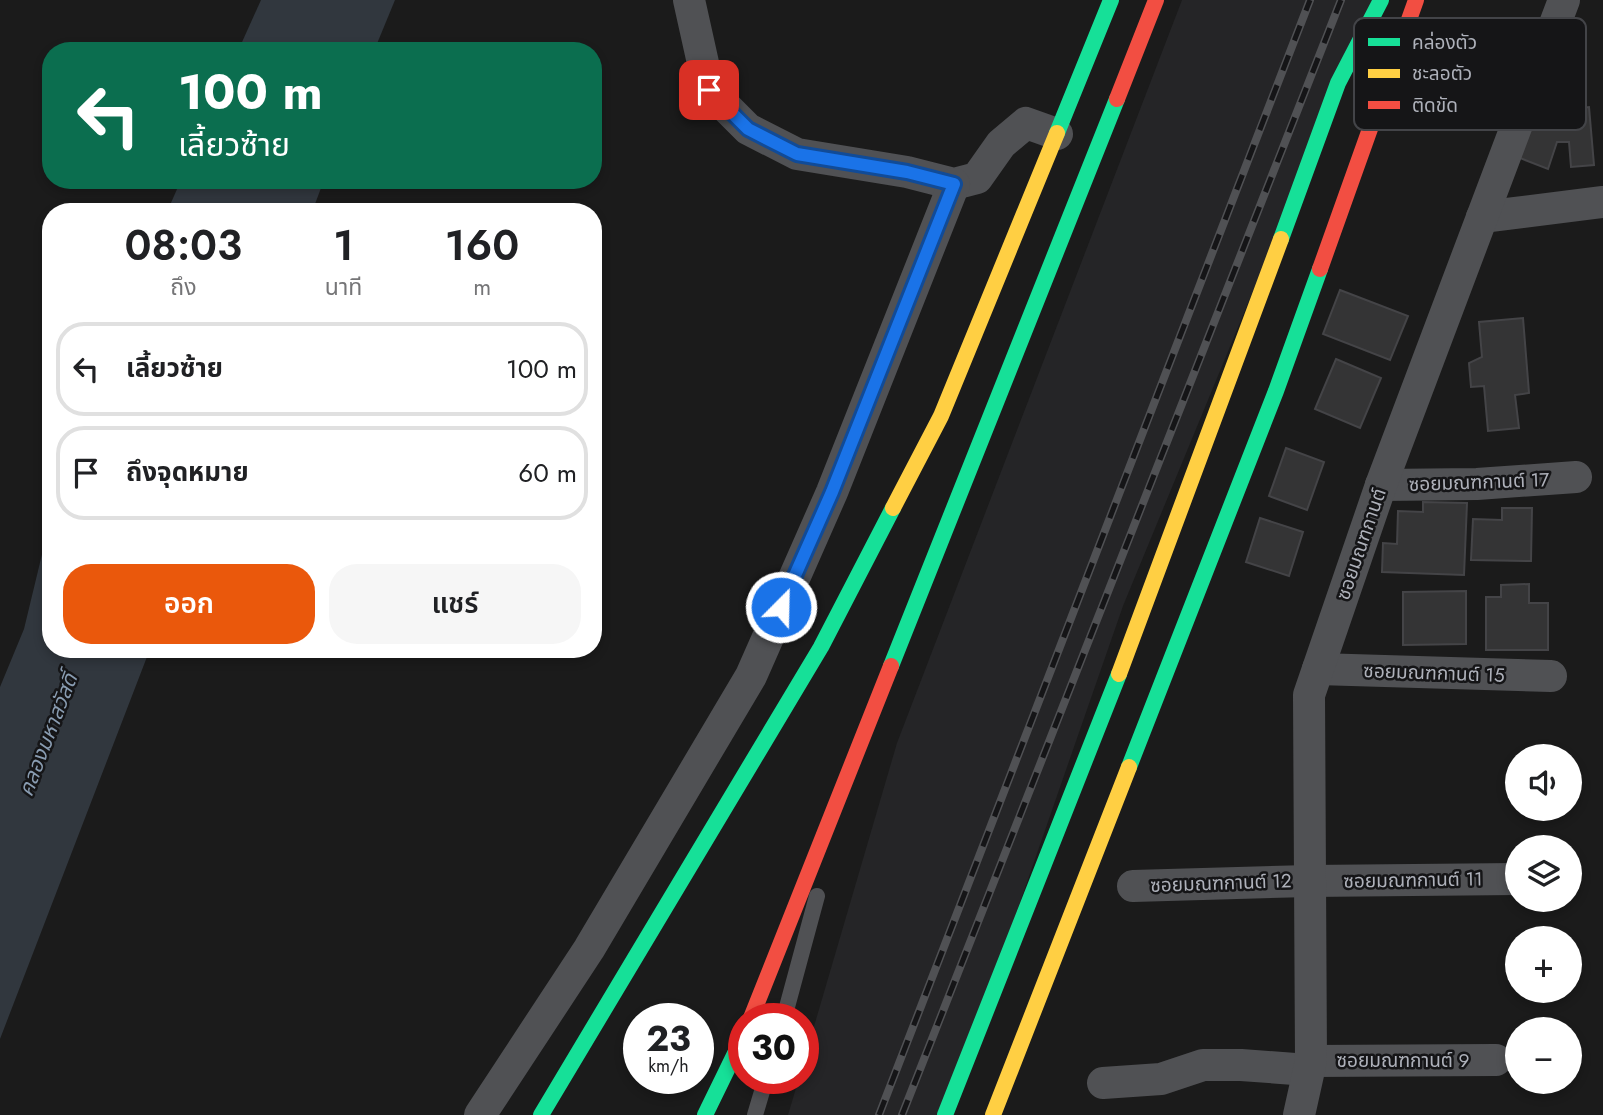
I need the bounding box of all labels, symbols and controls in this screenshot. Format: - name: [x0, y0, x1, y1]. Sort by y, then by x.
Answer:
- legend: [1354, 18, 1586, 130]
- text: คล่องตัว: [1412, 29, 1477, 56]
- text: 100 m: [178, 57, 323, 127]
- pin: [679, 60, 739, 120]
- text: ชะลอตัว: [1412, 60, 1472, 87]
- icon: left: [63, 70, 154, 161]
- icon: arrive: [690, 71, 728, 109]
- text: ติดขัด: [1412, 92, 1458, 119]
- text: เลี้ยวซ้าย: [178, 122, 290, 168]
- text: 08:03: [125, 215, 242, 276]
- text: 1: [333, 215, 354, 276]
- text: 160: [445, 215, 519, 276]
- text: ถึง: [170, 270, 197, 304]
- text: นาที: [325, 270, 362, 304]
- text: m: [473, 270, 491, 304]
- text: เลี้ยวซ้าย: [126, 349, 223, 387]
- icon: left: [67, 350, 105, 388]
- text: 100 m: [506, 350, 577, 388]
- text: ถึงจุดหมาย: [126, 453, 249, 491]
- icon: arrive: [67, 454, 105, 492]
- text: 60 m: [518, 454, 577, 492]
- street label: ซอยมณฑกานต์ 17: [1408, 466, 1550, 498]
- street label: ซอยมณฑกานต์: [1329, 485, 1393, 603]
- button: ออก: [63, 564, 315, 644]
- button: แชร์: [329, 564, 581, 644]
- position arrow: [744, 570, 818, 644]
- street label: ซอยมณฑกานต์ 15: [1363, 657, 1505, 689]
- water label: คลองมหาสวัสดิ์: [11, 665, 87, 801]
- map controls: [1505, 744, 1582, 1094]
- button: sound: [1505, 744, 1582, 821]
- button: layers: [1505, 835, 1582, 912]
- street label: ซอยมณฑกานต์ 11: [1343, 865, 1483, 895]
- street label: ซอยมณฑกานต์ 12: [1150, 867, 1292, 899]
- button: +: [1505, 926, 1582, 1003]
- speed limit sign: 30: [728, 1003, 819, 1094]
- text: 23: [646, 1014, 691, 1064]
- button: −: [1505, 1017, 1582, 1094]
- street label: ซอยมณฑกานต์ 9: [1336, 1047, 1470, 1074]
- text: km/h: [648, 1053, 689, 1079]

